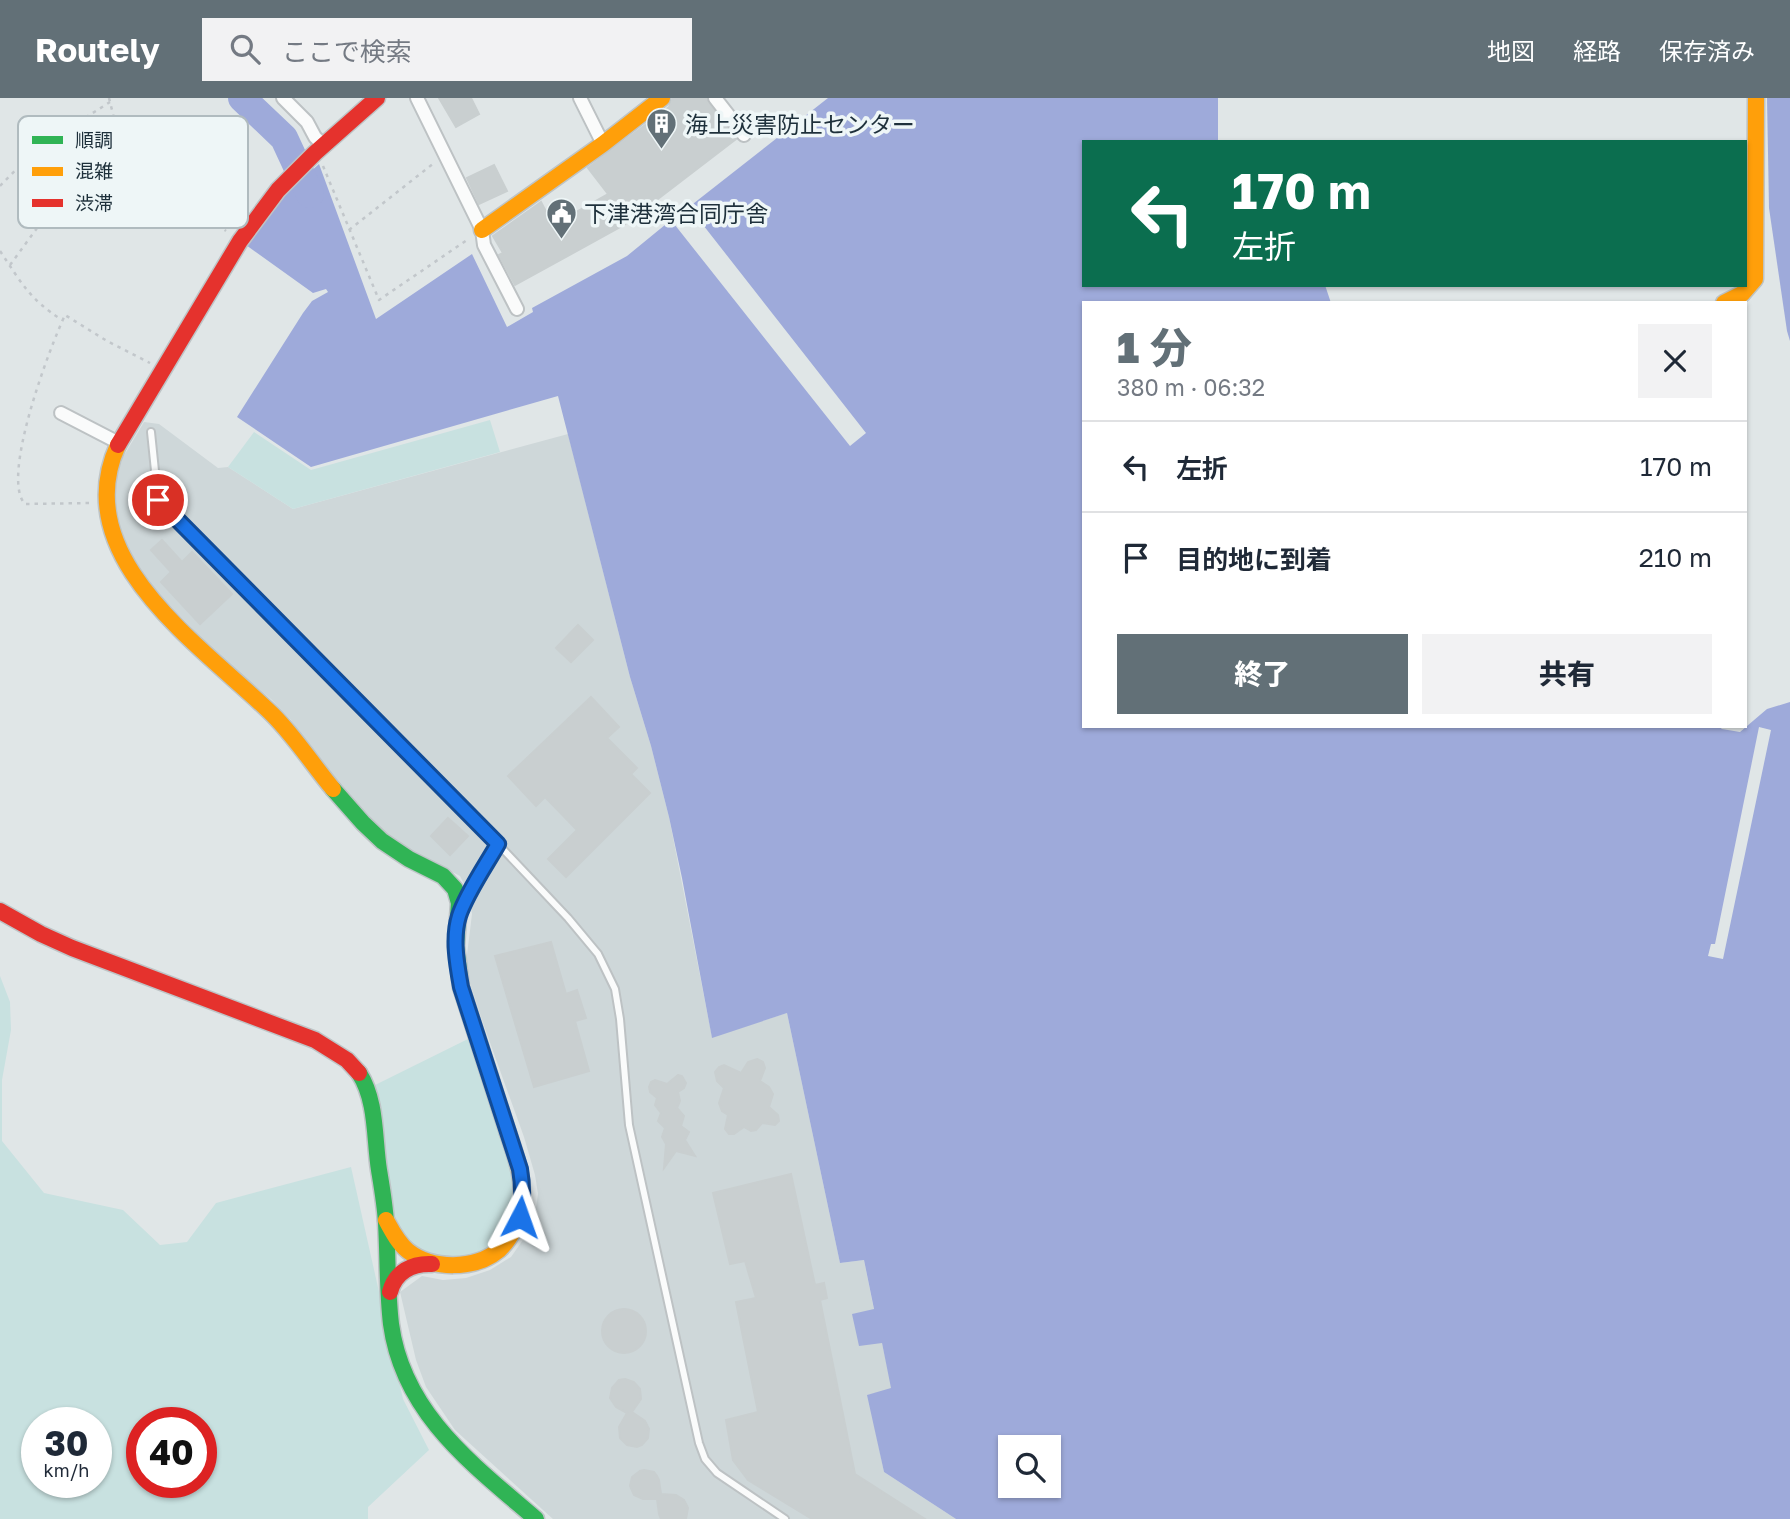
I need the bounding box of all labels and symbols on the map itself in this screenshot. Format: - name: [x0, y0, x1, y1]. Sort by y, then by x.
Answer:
- building icon: 海上災害防止センター: [645, 107, 679, 151]
- place label: 海上災害防止センター: [685, 110, 915, 138]
- legend: [18, 116, 248, 228]
- text: 順調: [75, 128, 113, 151]
- text: 混雑: [75, 159, 113, 182]
- text: 渋滞: [75, 191, 113, 214]
- public building icon: 下津港湾合同庁舎: [544, 196, 578, 240]
- place label: 下津港湾合同庁舎: [584, 199, 768, 227]
- pin: [128, 470, 188, 530]
- position arrow: [483, 1180, 557, 1254]
- speed limit sign: 40: [126, 1407, 217, 1498]

